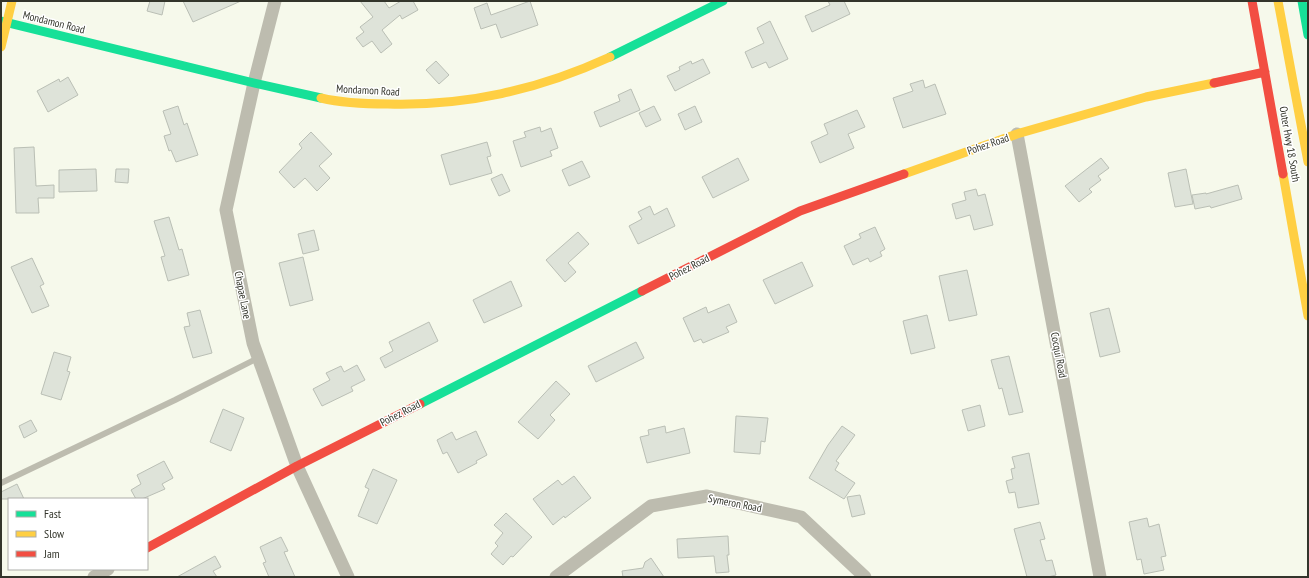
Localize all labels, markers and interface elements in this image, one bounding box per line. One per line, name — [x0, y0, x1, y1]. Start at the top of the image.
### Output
street label: Mondamon Road — [21, 8, 87, 37]
street label: Mondamon Road — [336, 81, 400, 99]
street label: Outer Hwy 18 South — [1276, 105, 1304, 183]
street label: Pohez Road — [965, 130, 1011, 158]
street label: Pohez Road — [666, 251, 712, 283]
street label: Chapae Lane — [231, 270, 255, 321]
street label: Cocqui Road — [1048, 331, 1070, 379]
street label: Pohez Road — [377, 397, 423, 429]
street label: Symeron Road — [707, 491, 763, 515]
legend — [8, 498, 148, 570]
text: Fast — [44, 506, 62, 521]
text: Slow — [44, 526, 65, 541]
text: Jam — [43, 546, 60, 561]

